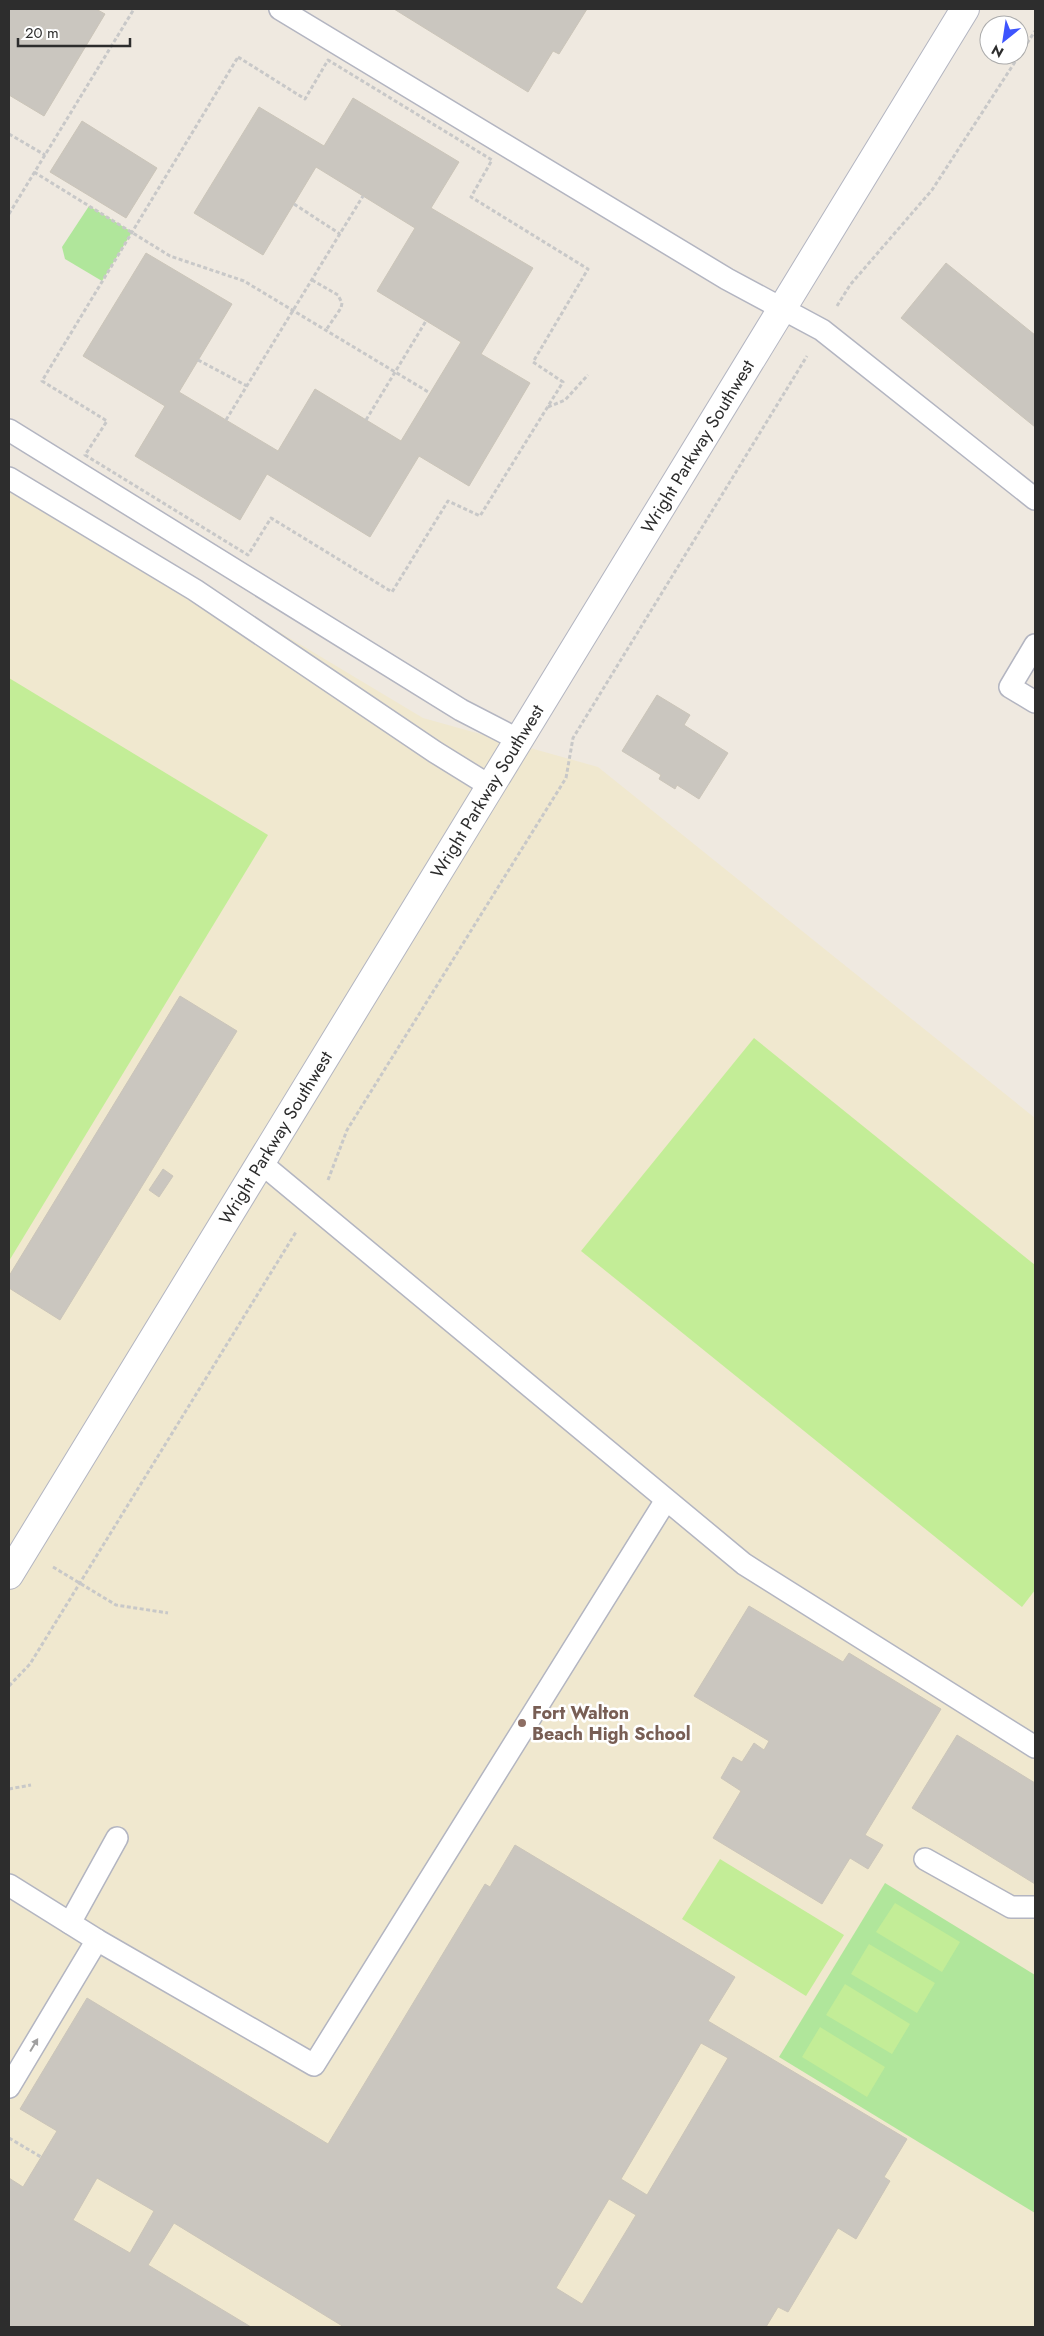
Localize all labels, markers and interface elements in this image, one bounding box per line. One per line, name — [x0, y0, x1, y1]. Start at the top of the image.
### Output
scale bar — [18, 15, 130, 47]
north arrow — [979, 15, 1029, 65]
text: 20 m — [25, 22, 59, 44]
text: N — [988, 40, 1007, 63]
street label: Wright Parkway Southwest — [635, 354, 761, 538]
street label: Wright Parkway Southwest — [424, 699, 551, 883]
street label: Wright Parkway Southwest — [213, 1046, 339, 1230]
place label: Fort Walton Beach High School — [532, 1700, 691, 1747]
marker: Fort Walton Beach High School — [516, 1717, 528, 1729]
one-way arrow — [29, 2039, 38, 2052]

